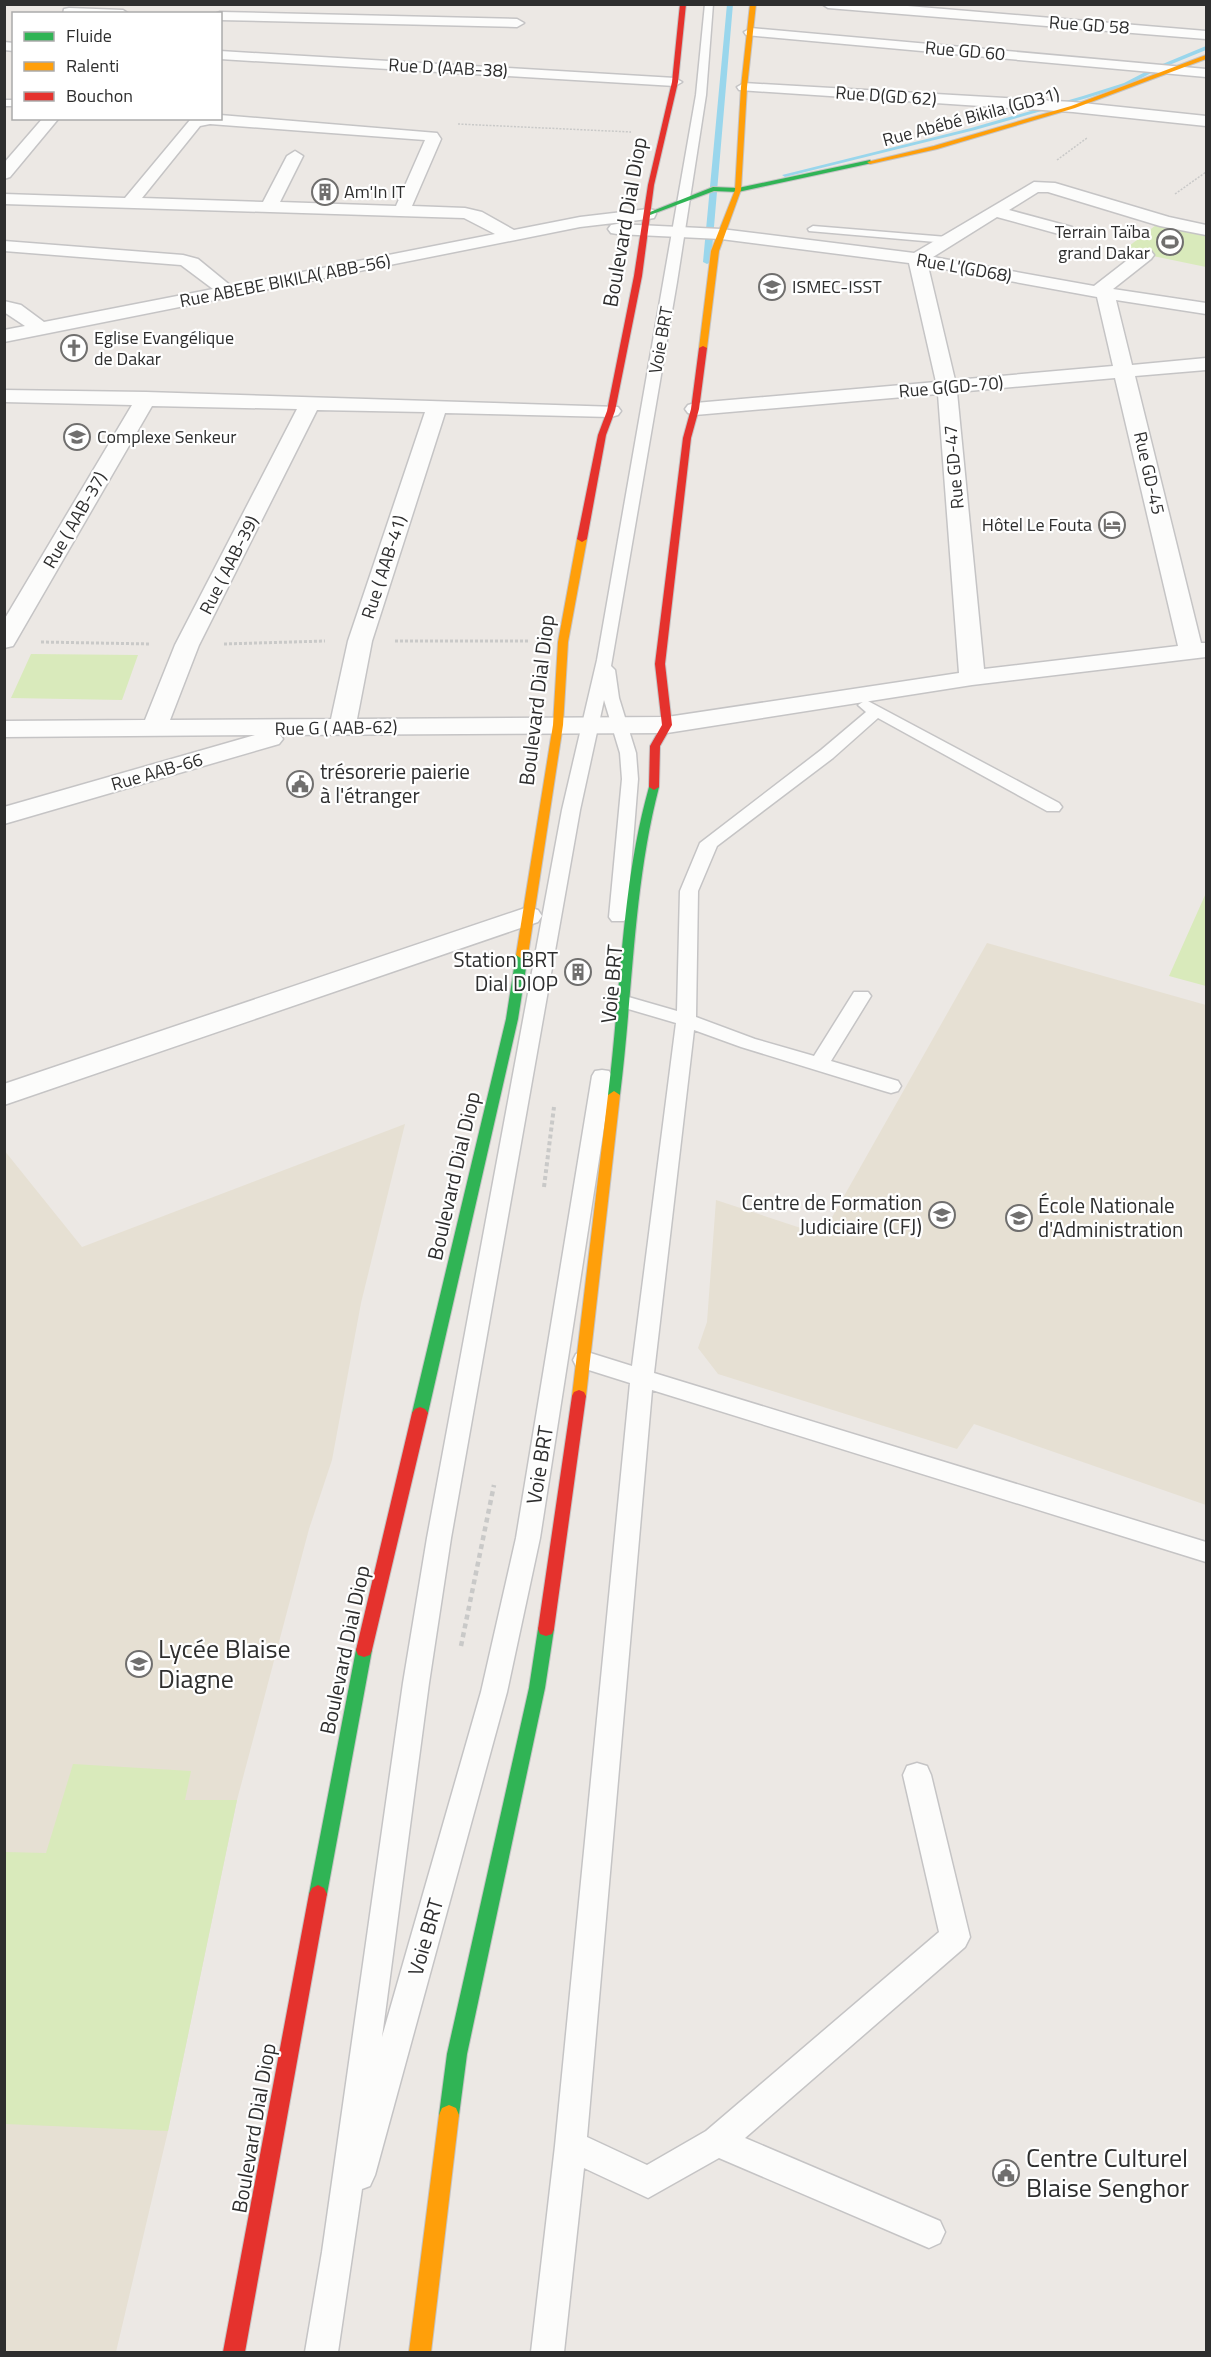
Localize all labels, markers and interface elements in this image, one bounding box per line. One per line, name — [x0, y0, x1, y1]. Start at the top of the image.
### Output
street label: Rue GD 58 — [1048, 8, 1130, 41]
legend — [12, 12, 222, 120]
text: Fluide — [66, 22, 112, 49]
street label: Rue GD 60 — [924, 34, 1006, 67]
street label: Rue D (AAB-38) — [388, 51, 508, 84]
text: Ralenti — [66, 52, 119, 79]
street label: Rue D(GD 62) — [835, 78, 938, 113]
street label: Rue Abébé Bikila (GD31) — [879, 80, 1062, 153]
text: Bouchon — [66, 82, 133, 109]
street label: Boulevard Dial Diop — [593, 134, 655, 309]
building icon: Am'In IT — [310, 177, 340, 207]
place label: Am'In IT — [344, 178, 406, 205]
place label: Terrain Taïba grand Dakar — [1055, 218, 1150, 266]
sports icon: Terrain Taïba grand Dakar — [1155, 227, 1185, 257]
street label: Rue L'(GD68) — [914, 246, 1014, 289]
street label: Rue ABEBE BIKILA( ABB-56) — [177, 247, 393, 314]
school or university icon: ISMEC-ISST — [757, 272, 787, 302]
place label: ISMEC-ISST — [792, 273, 882, 300]
street label: Voie BRT — [641, 304, 680, 376]
place label: Eglise Evangélique de Dakar — [94, 324, 234, 372]
church icon: Eglise Evangélique de Dakar — [59, 333, 89, 363]
street label: Rue G(GD-70) — [898, 368, 1004, 405]
school or university icon: Complexe Senkeur — [62, 422, 92, 452]
place label: Complexe Senkeur — [97, 423, 237, 450]
street label: Rue GD-47 — [936, 424, 971, 510]
street label: Rue GD-45 — [1127, 429, 1172, 517]
street label: Rue ( AAB-37) — [36, 466, 113, 573]
hotel icon: Hôtel Le Fouta — [1097, 510, 1127, 540]
street label: Rue ( AAB-39) — [192, 511, 265, 619]
street label: Rue ( AAB-41) — [354, 511, 413, 622]
place label: Hôtel Le Fouta — [982, 511, 1092, 538]
street label: Boulevard Dial Diop — [510, 613, 562, 787]
street label: Rue G ( AAB-62) — [274, 713, 398, 742]
street label: Rue AAB-66 — [108, 746, 206, 797]
place label: trésorerie paierie à l'étranger — [320, 755, 470, 811]
public building icon: trésorerie paierie à l'étranger — [285, 769, 315, 799]
place label: Station BRT Dial DIOP — [453, 943, 558, 999]
street label: Voie BRT — [592, 943, 630, 1025]
building icon: Station BRT Dial DIOP — [563, 957, 593, 987]
street label: Boulevard Dial Diop — [418, 1088, 488, 1263]
place label: Centre de Formation Judiciaire (CFJ) — [742, 1186, 922, 1242]
place label: École Nationale d'Administration — [1038, 1189, 1183, 1245]
school or university icon: Centre de Formation Judiciaire (CFJ) — [927, 1200, 957, 1230]
school or university icon: École Nationale d'Administration — [1004, 1203, 1034, 1233]
street label: Voie BRT — [517, 1423, 561, 1506]
street label: Boulevard Dial Diop — [310, 1562, 378, 1737]
place label: Lycée Blaise Diagne — [158, 1629, 291, 1698]
school or university icon: Lycée Blaise Diagne — [124, 1649, 154, 1679]
street label: Voie BRT — [399, 1894, 451, 1979]
street label: Boulevard Dial Diop — [222, 2040, 284, 2215]
place label: Centre Culturel Blaise Senghor — [1026, 2138, 1189, 2207]
public building icon: Centre Culturel Blaise Senghor — [991, 2158, 1021, 2188]

